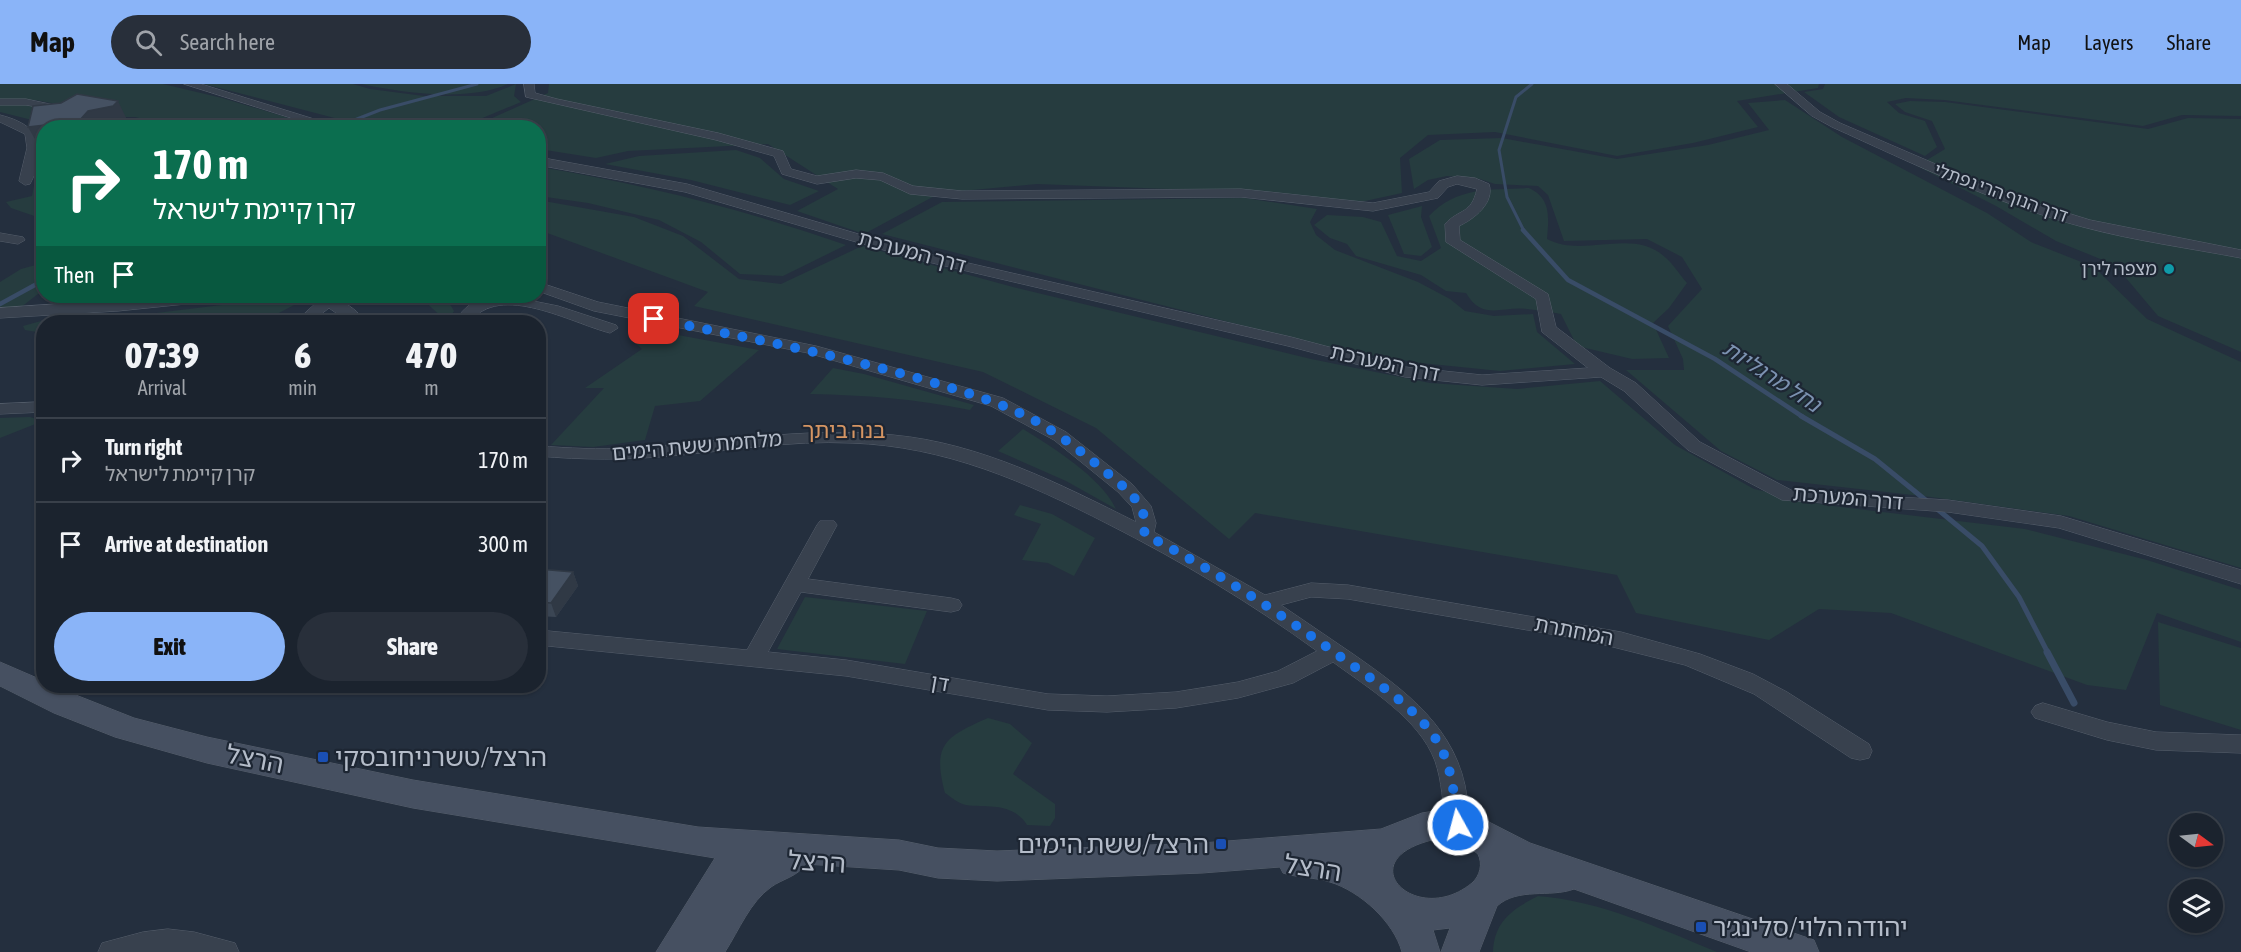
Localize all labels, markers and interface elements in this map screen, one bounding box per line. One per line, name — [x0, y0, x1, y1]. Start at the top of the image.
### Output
search box — [111, 15, 531, 69]
text: Map — [30, 26, 75, 58]
icon: search — [132, 26, 165, 59]
text: Search here — [180, 29, 275, 55]
text: Map — [2017, 30, 2051, 54]
text: Layers — [2084, 30, 2134, 54]
text: Share — [2167, 30, 2211, 54]
text: 170 m — [153, 140, 248, 188]
icon: right — [54, 144, 132, 222]
street label: דרך הנוף הרי נפתלי — [1931, 159, 2071, 227]
text: קרן קיימת לישראל — [153, 194, 356, 225]
street label: דרך המערכת — [856, 225, 969, 277]
icon: arrive — [107, 258, 140, 291]
place label: מצפה לירן — [2081, 258, 2157, 279]
text: Then — [54, 262, 95, 288]
marker: מצפה לירן — [2162, 262, 2176, 276]
pin — [628, 293, 679, 344]
icon: arrive — [637, 302, 670, 335]
text: 07:39 — [125, 334, 199, 376]
text: 6 — [294, 334, 311, 376]
text: 470 — [406, 334, 457, 376]
water label: נחל מרגליות — [1718, 335, 1827, 418]
street label: דרך המערכת — [1328, 339, 1442, 385]
text: Arrival — [138, 376, 187, 399]
text: min — [288, 376, 317, 399]
text: m — [424, 376, 439, 399]
district label: בנה ביתך — [802, 417, 886, 443]
street label: מלחמת ששת הימים — [611, 426, 783, 464]
text: Turn right — [105, 434, 182, 460]
icon: right — [54, 444, 87, 477]
text: 170 m — [478, 447, 528, 473]
text: קרן קיימת לישראל — [105, 462, 255, 485]
street label: דרך המערכת — [1792, 480, 1904, 514]
icon: arrive — [54, 528, 87, 561]
text: Arrive at destination — [105, 531, 268, 557]
text: 300 m — [478, 531, 528, 557]
street label: המחתרת — [1533, 611, 1616, 649]
button: Exit — [54, 612, 285, 681]
button: Share — [297, 612, 528, 681]
street label: דן — [929, 669, 951, 695]
street label: הרצל — [224, 739, 286, 779]
place label: הרצל/טשרניחובסקי — [335, 742, 547, 772]
marker: הרצל/טשרניחובסקי — [316, 750, 330, 764]
position arrow — [1426, 793, 1490, 857]
north arrow — [2169, 813, 2223, 867]
map controls — [2169, 813, 2223, 933]
place label: הרצל/ששת הימים — [1017, 829, 1209, 859]
marker: הרצל/ששת הימים — [1214, 837, 1228, 851]
street label: הרצל — [787, 845, 847, 879]
street label: הרצל — [1282, 849, 1344, 887]
button: layers — [2169, 879, 2223, 933]
place label: יהודה הלוי/סלינג׳ר — [1713, 912, 1908, 942]
marker: יהודה הלוי/סלינג׳ר — [1694, 920, 1708, 934]

